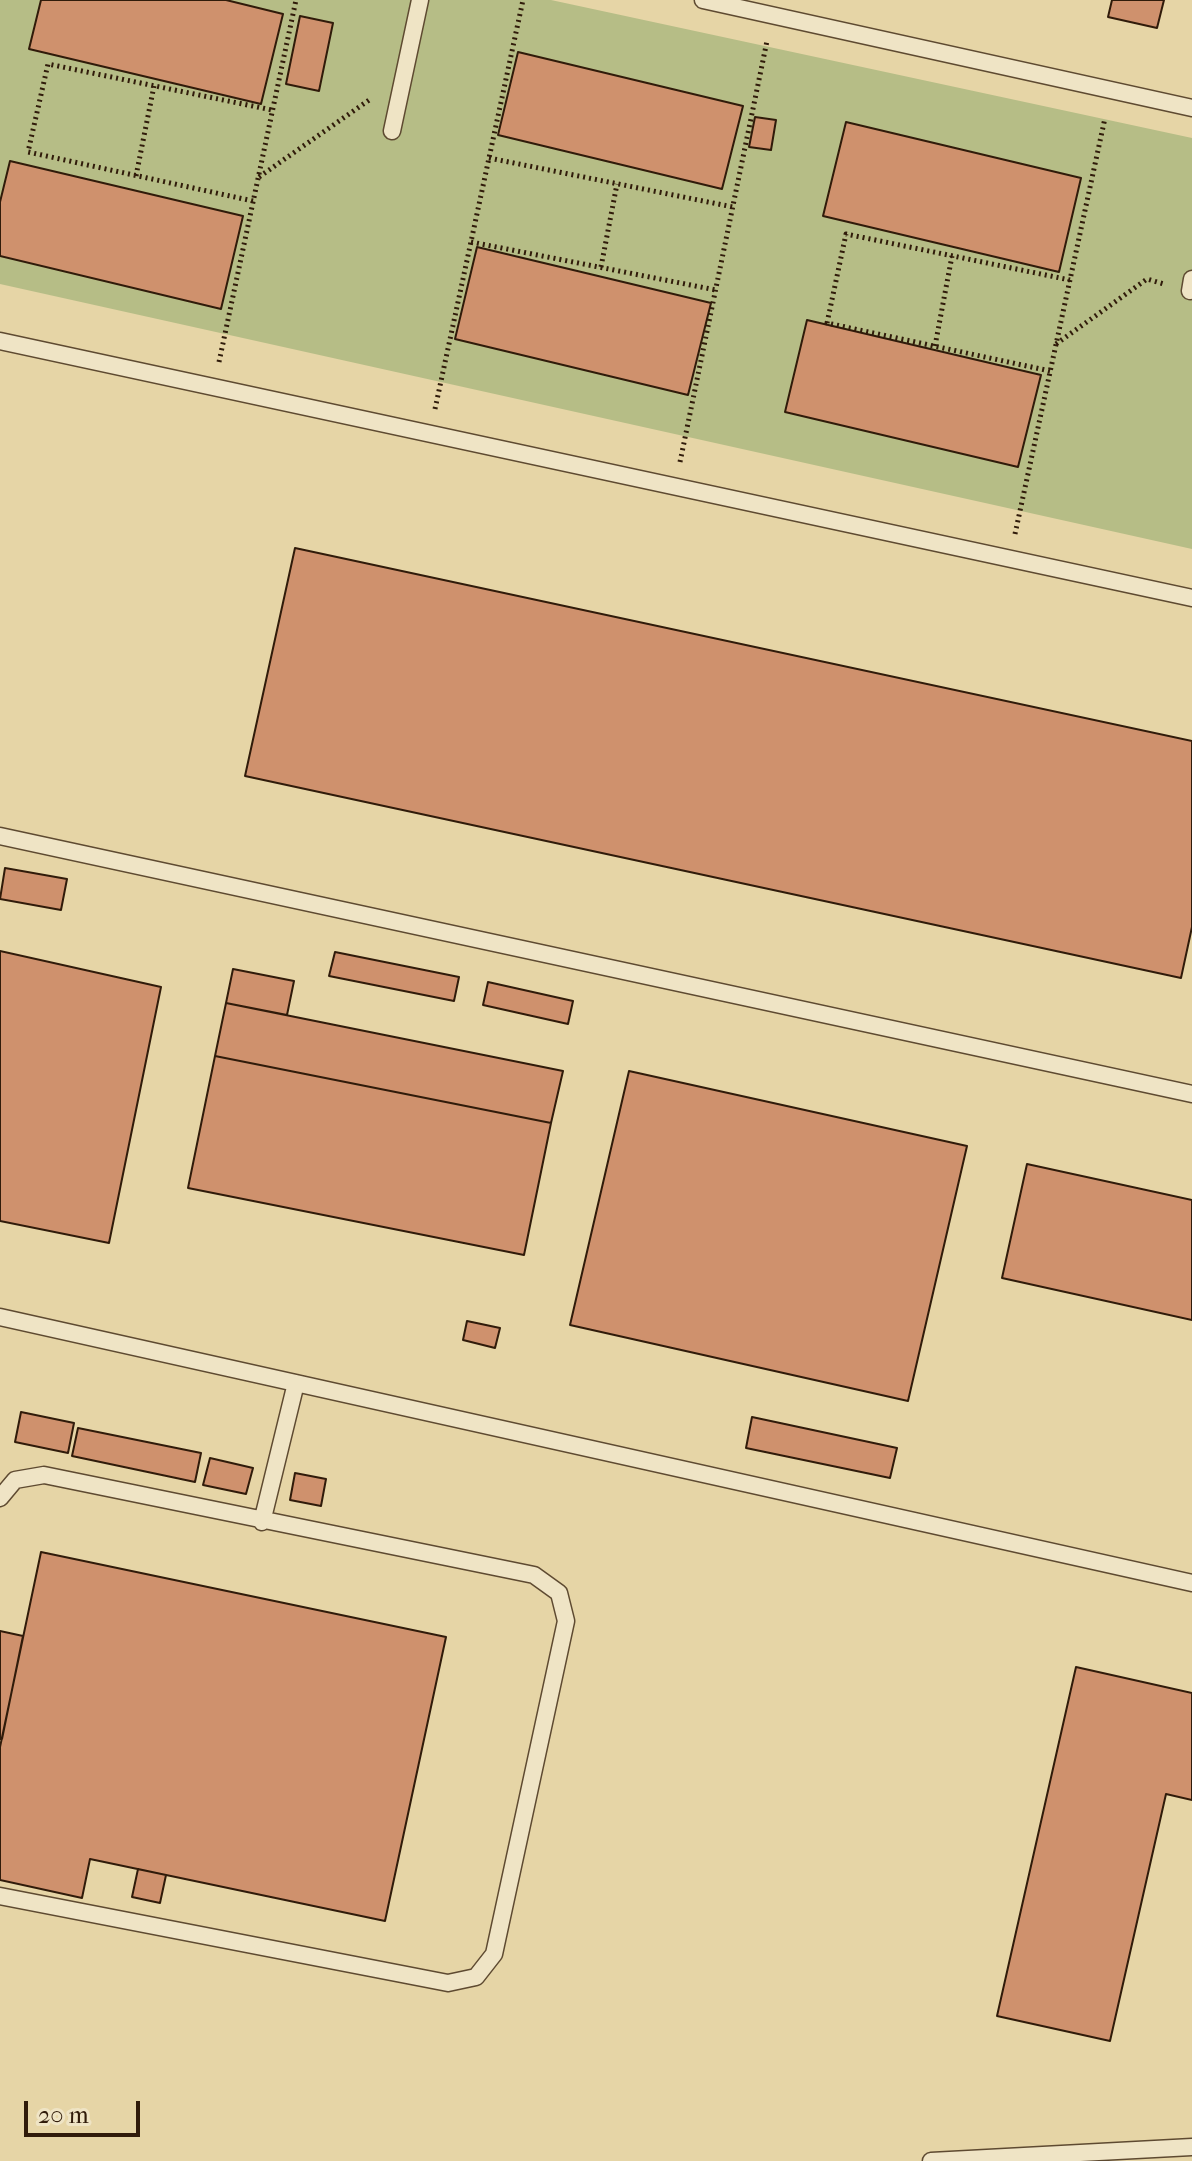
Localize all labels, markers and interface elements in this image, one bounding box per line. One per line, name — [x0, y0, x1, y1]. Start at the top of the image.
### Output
scale bar — [28, 2085, 144, 2135]
text: 20 m — [38, 2101, 89, 2129]

